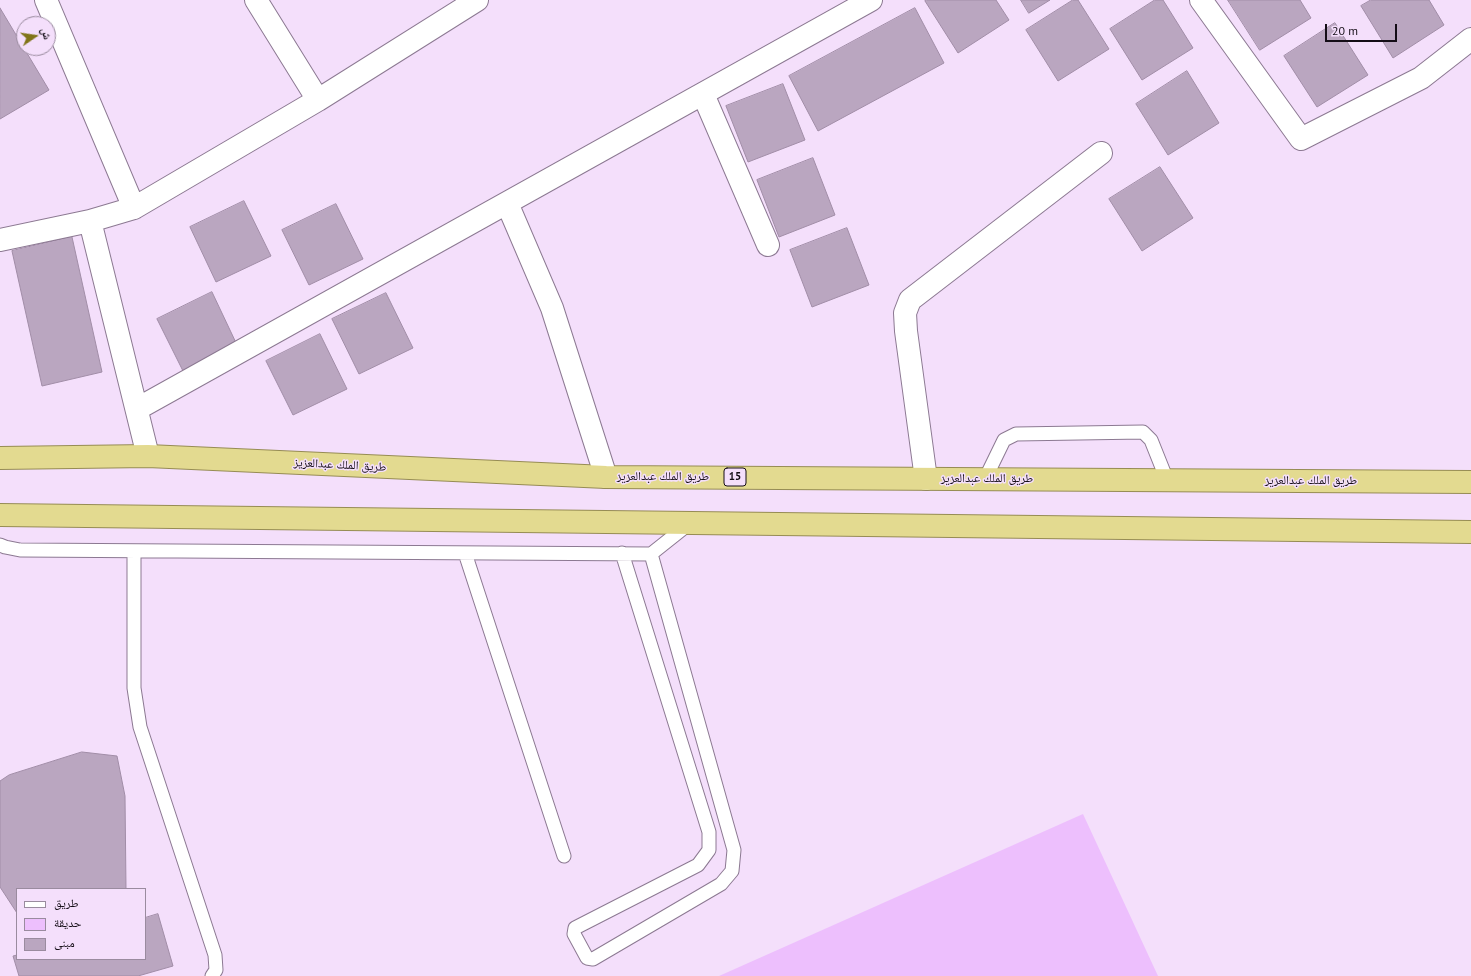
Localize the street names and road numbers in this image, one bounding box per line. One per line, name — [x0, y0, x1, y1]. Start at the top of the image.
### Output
street label: طريق الملك عبدالعزيز — [293, 455, 387, 475]
road number: 15 — [724, 468, 746, 486]
street label: طريق الملك عبدالعزيز — [617, 470, 709, 484]
street label: طريق الملك عبدالعزيز — [941, 472, 1033, 486]
street label: طريق الملك عبدالعزيز — [1265, 474, 1357, 488]

